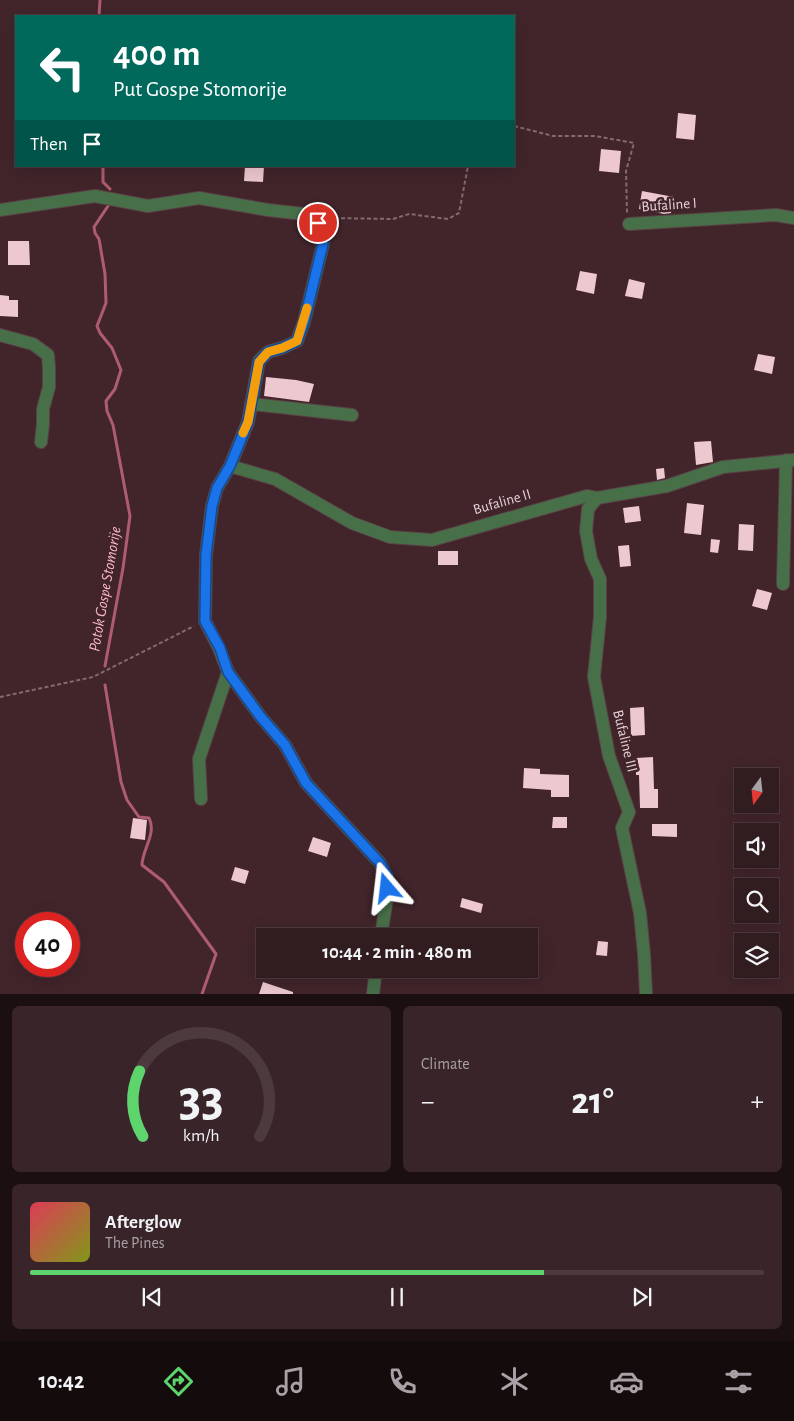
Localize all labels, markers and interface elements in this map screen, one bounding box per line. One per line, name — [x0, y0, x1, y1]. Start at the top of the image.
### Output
icon: left — [30, 35, 95, 100]
text: 400 m — [113, 37, 201, 72]
text: Put Gospe Stomorije — [113, 78, 287, 100]
icon: arrive — [78, 130, 106, 158]
text: Then — [30, 135, 68, 154]
street label: Bufaline I — [641, 196, 697, 214]
pin — [297, 202, 339, 244]
icon: arrive — [304, 209, 332, 237]
street label: Bufaline II — [471, 487, 533, 517]
water label: Potok Gospe Stomorije — [86, 525, 125, 653]
street label: Bufaline III — [610, 708, 640, 774]
north arrow — [734, 768, 779, 812]
map controls — [734, 768, 779, 978]
button: sound — [734, 823, 779, 868]
position arrow — [360, 861, 412, 913]
button: search — [734, 878, 779, 923]
speed limit sign: 40 — [15, 912, 80, 977]
button: layers — [734, 933, 779, 978]
text: 10:44 · 2 min · 480 m — [322, 943, 472, 962]
text: Climate — [421, 1056, 470, 1072]
text: 33 — [179, 1073, 224, 1125]
text: 21° — [571, 1083, 614, 1121]
text: − — [421, 1088, 434, 1116]
text: + — [751, 1088, 764, 1116]
text: km/h — [183, 1127, 220, 1145]
text: Afterglow — [105, 1213, 181, 1232]
text: The Pines — [105, 1235, 165, 1251]
icon: previous — [138, 1283, 166, 1311]
icon: pause — [383, 1283, 411, 1311]
icon: next — [628, 1283, 656, 1311]
icon: directions — [161, 1364, 196, 1399]
icon: music — [273, 1364, 308, 1399]
icon: phone — [385, 1364, 420, 1399]
icon: climate — [497, 1364, 532, 1399]
icon: car — [609, 1364, 644, 1399]
icon: filters — [721, 1364, 756, 1399]
text: 10:42 — [38, 1370, 84, 1392]

